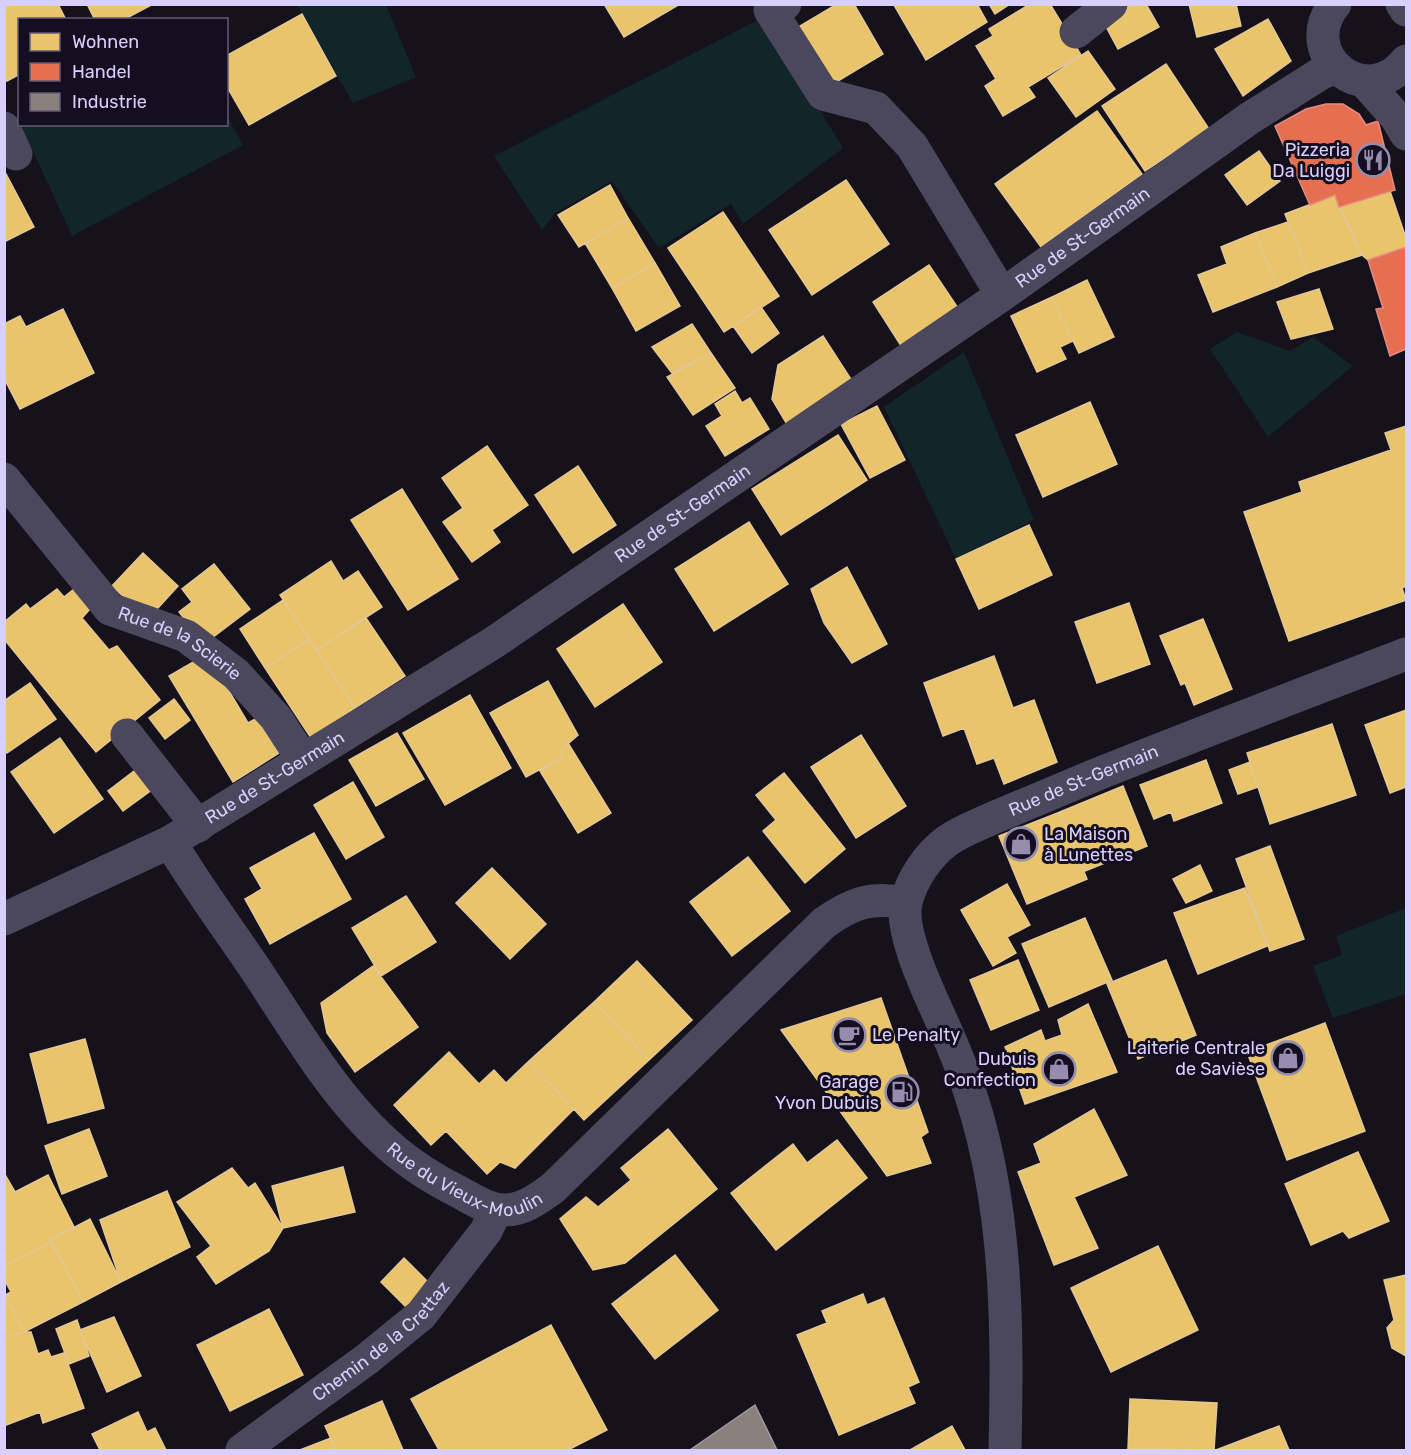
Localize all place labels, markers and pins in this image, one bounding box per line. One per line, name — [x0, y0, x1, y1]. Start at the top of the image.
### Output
place label: Pizzeria Da Luiggi — [1272, 139, 1350, 182]
restaurant icon: Pizzeria Da Luiggi — [1355, 142, 1391, 178]
place label: La Maison à Lunettes — [1044, 823, 1133, 866]
shop icon: La Maison à Lunettes — [1003, 826, 1039, 862]
cafe icon: Le Penalty — [831, 1017, 867, 1053]
place label: Le Penalty — [872, 1024, 960, 1046]
place label: Laiterie Centrale de Savièse — [1127, 1037, 1265, 1080]
shop icon: Laiterie Centrale de Savièse — [1270, 1040, 1306, 1076]
place label: Dubuis Confection — [944, 1048, 1036, 1091]
shop icon: Dubuis Confection — [1041, 1051, 1077, 1087]
place label: Garage Yvon Dubuis — [775, 1071, 879, 1114]
fuel station icon: Garage Yvon Dubuis — [884, 1074, 920, 1110]

